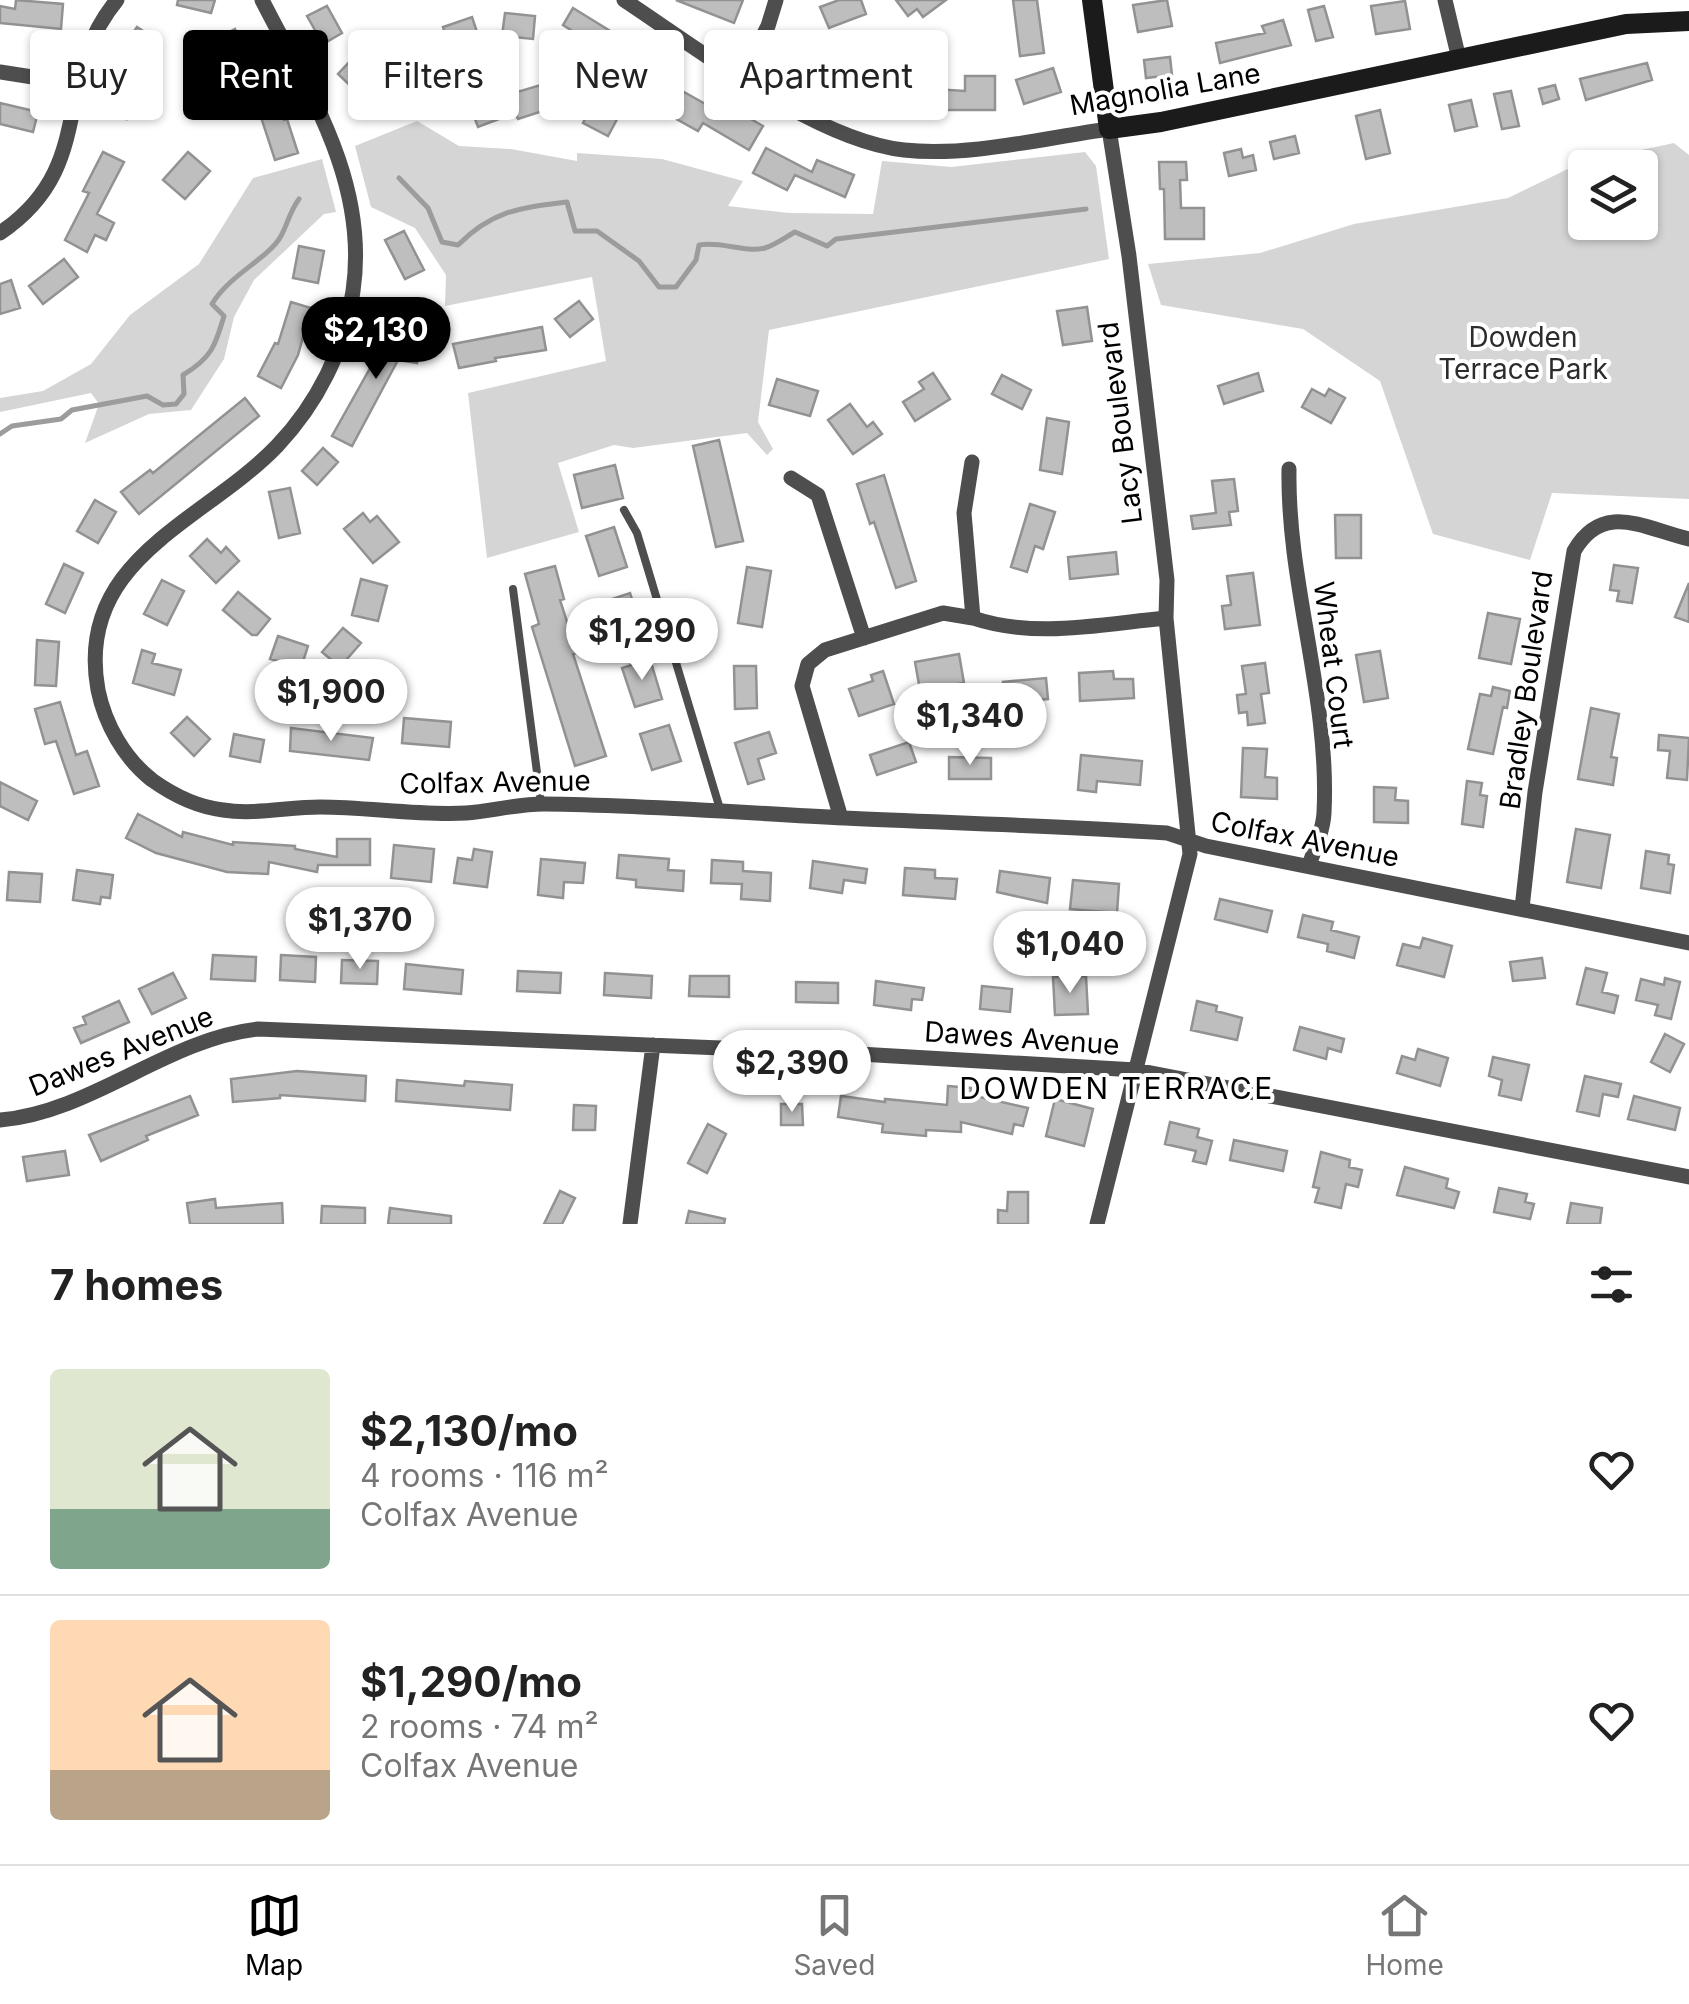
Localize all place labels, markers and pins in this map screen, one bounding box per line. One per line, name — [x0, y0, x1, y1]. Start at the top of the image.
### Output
pin: $2,130 — [295, 297, 457, 382]
pin: $1,290 — [561, 598, 723, 683]
pin: $1,900 — [250, 659, 412, 744]
pin: $1,340 — [889, 683, 1051, 768]
pin: $1,370 — [279, 887, 441, 972]
pin: $1,040 — [989, 911, 1151, 996]
pin: $2,390 — [711, 1030, 873, 1115]

